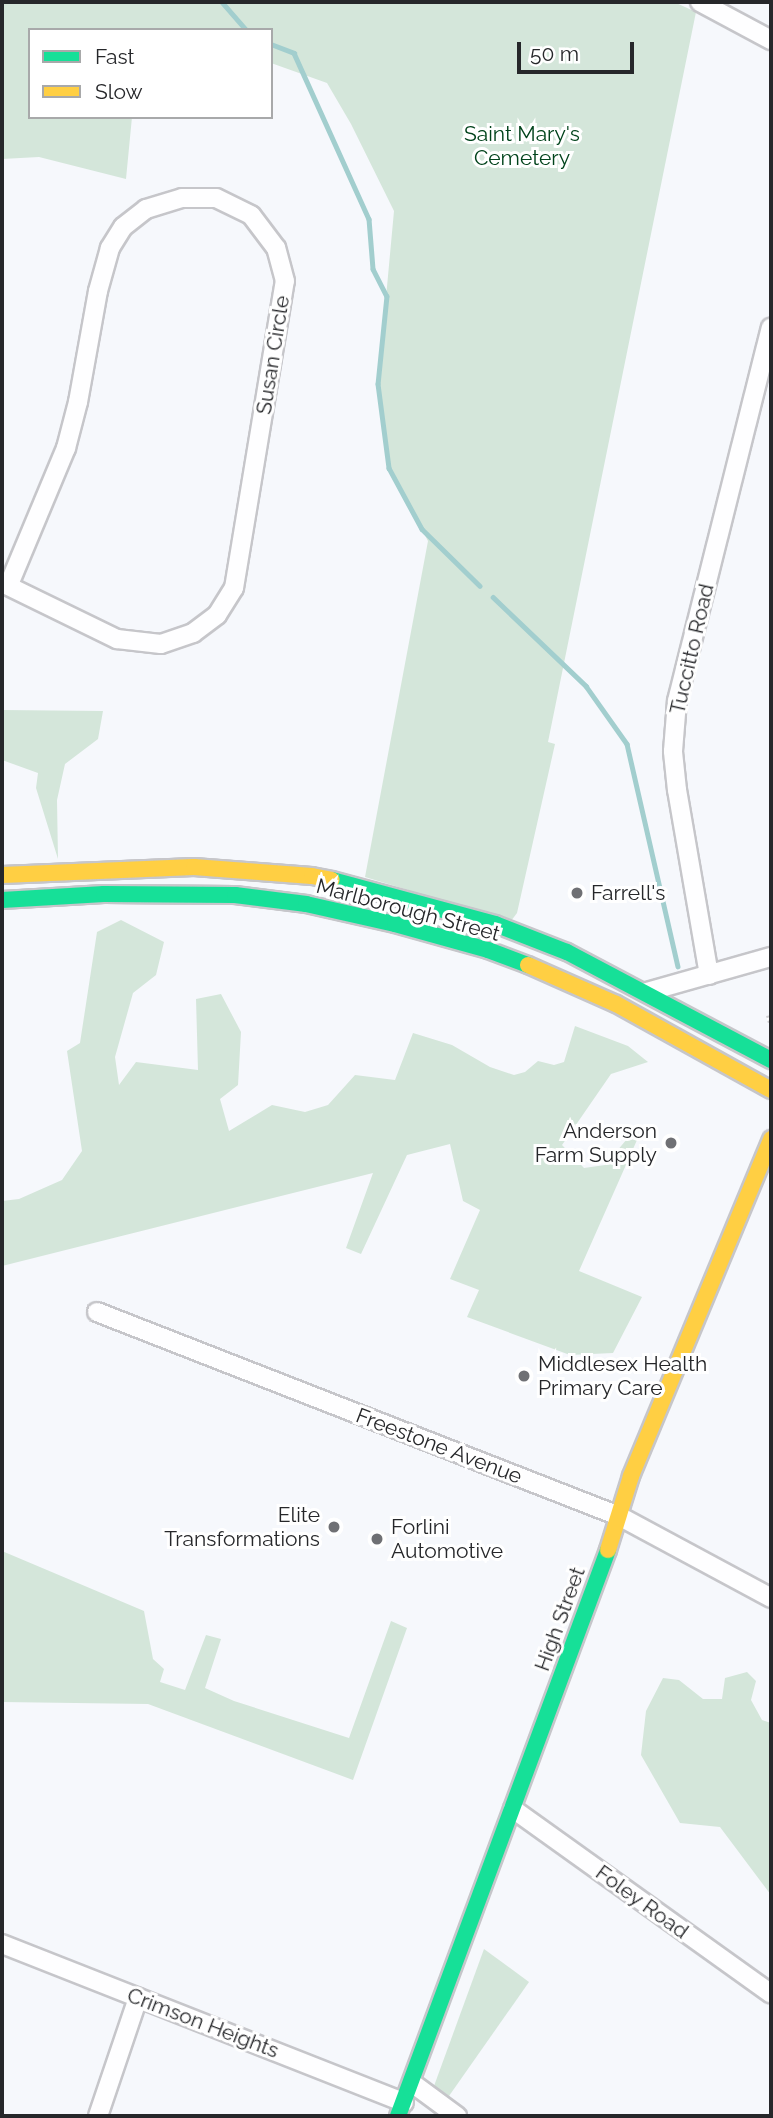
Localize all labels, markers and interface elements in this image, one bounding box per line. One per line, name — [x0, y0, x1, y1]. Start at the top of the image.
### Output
legend — [28, 28, 273, 119]
scale bar — [521, 28, 638, 72]
text: 50 m — [530, 41, 579, 66]
text: Fast — [95, 44, 135, 69]
text: Slow — [95, 79, 143, 104]
park label: Saint Mary's Cemetery — [464, 121, 580, 171]
street label: Susan Circle — [251, 294, 295, 416]
street label: Tuccitto Road — [665, 581, 719, 717]
street label: Marlborough Street — [313, 873, 503, 947]
place label: Farrell's — [591, 880, 665, 906]
marker: Farrell's — [569, 885, 585, 901]
place label: Anderson Farm Supply — [535, 1118, 657, 1168]
marker: Anderson Farm Supply — [663, 1135, 679, 1151]
place label: Middlesex Health Primary Care — [538, 1351, 707, 1401]
marker: Middlesex Health Primary Care — [516, 1368, 532, 1384]
street label: Freestone Avenue — [352, 1403, 526, 1489]
place label: Elite Transformations — [164, 1502, 320, 1552]
place label: Forlini Automotive — [391, 1514, 503, 1564]
marker: Elite Transformations — [326, 1519, 342, 1535]
marker: Forlini Automotive — [369, 1531, 385, 1547]
street label: High Street — [530, 1564, 590, 1674]
street label: Foley Road — [590, 1860, 694, 1944]
street label: Crimson Heights — [124, 1982, 282, 2064]

